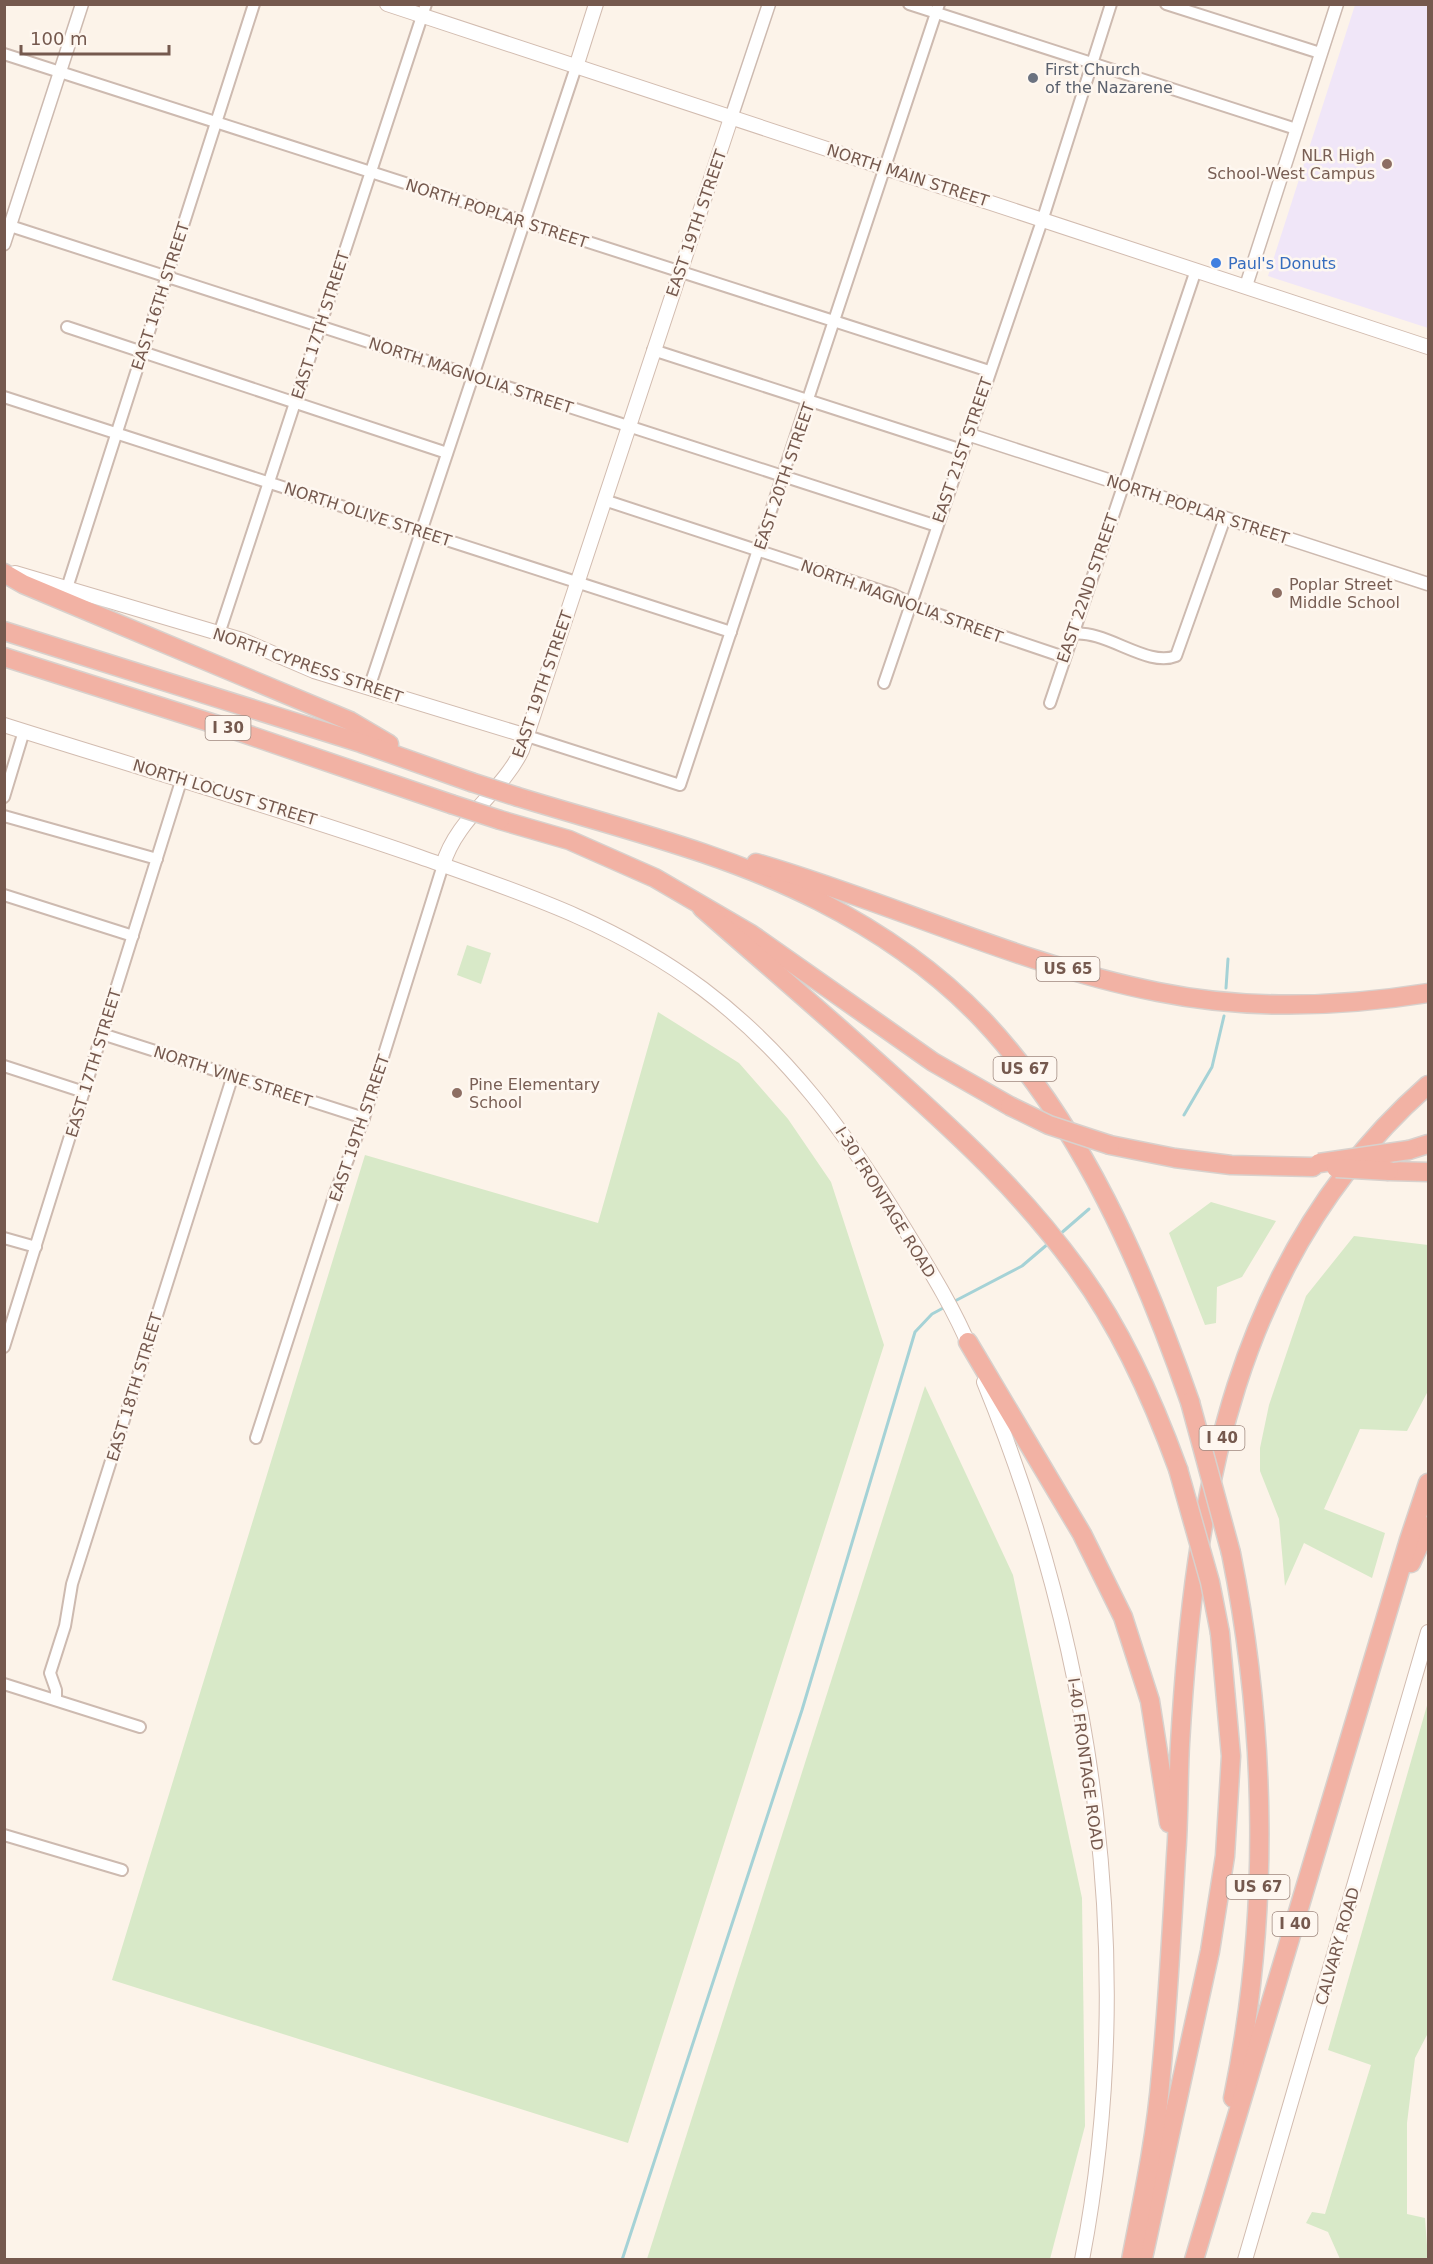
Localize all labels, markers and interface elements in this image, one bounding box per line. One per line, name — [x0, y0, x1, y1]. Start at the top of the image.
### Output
scale bar — [21, 18, 170, 56]
text: 100 m — [30, 28, 88, 49]
place label: First Church of the Nazarene — [1045, 60, 1173, 97]
marker: First Church of the Nazarene — [1026, 71, 1040, 85]
street label: NORTH MAIN STREET — [825, 140, 991, 211]
place label: NLR High School-West Campus — [1207, 146, 1375, 183]
street label: EAST 19TH STREET — [662, 147, 731, 299]
marker: NLR High School-West Campus — [1380, 157, 1394, 171]
street label: NORTH POPLAR STREET — [403, 175, 591, 252]
street label: EAST 16TH STREET — [128, 220, 193, 372]
street label: EAST 17TH STREET — [288, 249, 353, 401]
place label: Paul's Donuts — [1228, 254, 1336, 273]
marker: Paul's Donuts — [1209, 256, 1223, 270]
street label: NORTH MAGNOLIA STREET — [366, 333, 576, 418]
street label: EAST 21ST STREET — [929, 375, 996, 525]
street label: EAST 20TH STREET — [750, 400, 819, 552]
street label: NORTH POPLAR STREET — [1104, 471, 1292, 548]
street label: NORTH OLIVE STREET — [282, 478, 454, 551]
street label: EAST 22ND STREET — [1053, 511, 1122, 665]
street label: NORTH MAGNOLIA STREET — [798, 556, 1006, 647]
place label: Poplar Street Middle School — [1289, 575, 1400, 612]
marker: Poplar Street Middle School — [1270, 586, 1284, 600]
street label: EAST 19TH STREET — [508, 608, 577, 760]
street label: NORTH CYPRESS STREET — [210, 624, 405, 707]
road number: I 30 — [206, 716, 250, 740]
street label: NORTH LOCUST STREET — [131, 755, 319, 830]
road number: US 65 — [1036, 957, 1100, 981]
street label: EAST 17TH STREET — [62, 986, 125, 1140]
street label: NORTH VINE STREET — [151, 1042, 315, 1111]
street label: EAST 19TH STREET — [325, 1052, 394, 1204]
road number: US 67 — [994, 1057, 1056, 1081]
place label: Pine Elementary School — [469, 1075, 600, 1112]
marker: Pine Elementary School — [450, 1086, 464, 1100]
street label: I-30 FRONTAGE ROAD — [831, 1123, 940, 1281]
street label: EAST 18TH STREET — [103, 1310, 166, 1464]
road number: I 40 — [1200, 1426, 1244, 1450]
street label: I-40 FRONTAGE ROAD — [1064, 1676, 1107, 1852]
road number: US 67 — [1226, 1875, 1290, 1899]
street label: CALVARY ROAD — [1312, 1885, 1363, 2007]
road number: I 40 — [1272, 1912, 1318, 1936]

